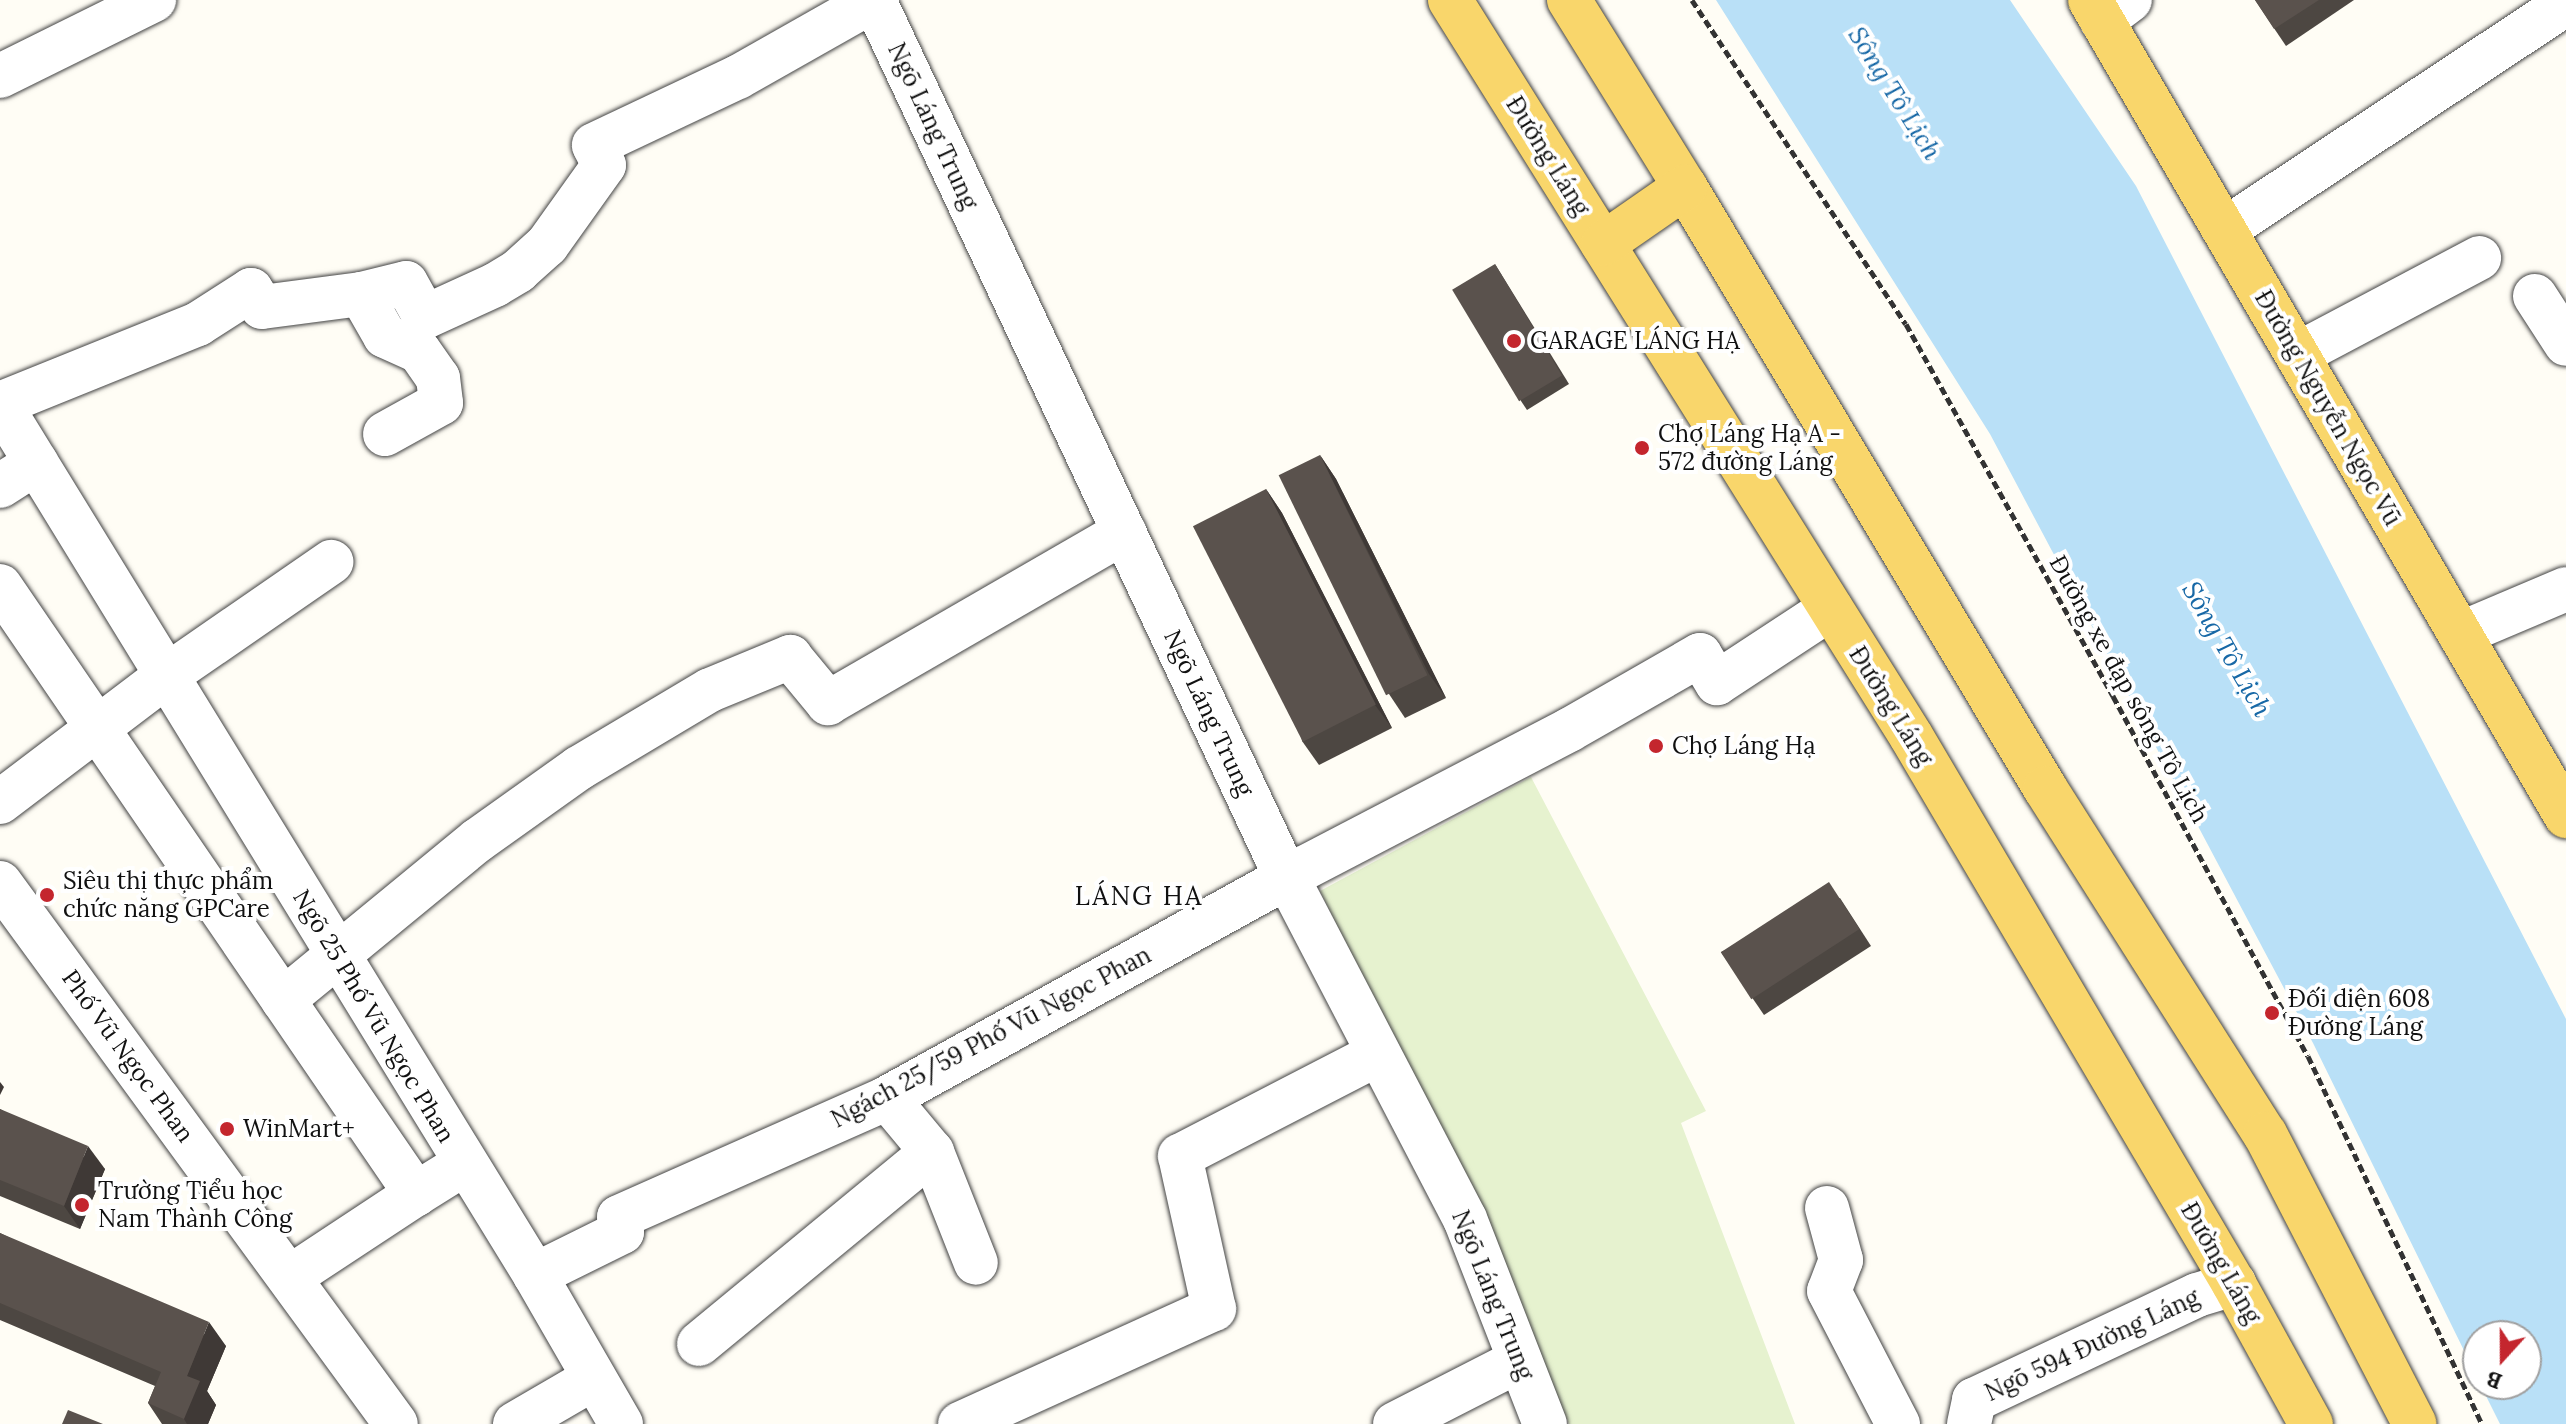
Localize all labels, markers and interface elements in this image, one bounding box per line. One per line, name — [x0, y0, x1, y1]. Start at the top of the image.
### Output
water label: Sông Tô Lịch — [1842, 21, 1948, 165]
street label: Ngõ Láng Trung — [882, 38, 984, 214]
street label: Đường Láng — [1500, 91, 1596, 221]
street label: Đường Nguyễn Ngọc Vũ — [2249, 285, 2407, 531]
place label: GARAGE LÁNG HẠ — [1530, 327, 1740, 355]
marker: GARAGE LÁNG HẠ — [1505, 332, 1523, 350]
place label: Chợ Láng Hạ A - 572 đường Láng — [1658, 420, 1841, 476]
marker: Chợ Láng Hạ A - 572 đường Láng — [1633, 439, 1651, 457]
street label: Đường xe đạp sông Tô Lịch — [2043, 550, 2215, 828]
water label: Sông Tô Lịch — [2176, 576, 2278, 722]
street label: Ngõ Láng Trung — [1158, 625, 1260, 801]
street label: Đường Láng — [1843, 641, 1939, 771]
place label: Chợ Láng Hạ — [1672, 732, 1816, 760]
marker: Chợ Láng Hạ — [1647, 737, 1665, 755]
place label: Siêu thị thực phẩm chức năng GPCare — [63, 867, 273, 923]
district label: LÁNG HẠ — [1075, 880, 1203, 912]
street label: Ngõ 25 Phố Vũ Ngọc Phan — [287, 884, 461, 1148]
marker: Siêu thị thực phẩm chức năng GPCare — [38, 886, 56, 904]
street label: Ngách 25/59 Phố Vũ Ngọc Phan — [826, 940, 1156, 1134]
street label: Phố Vũ Ngọc Phan — [56, 964, 200, 1148]
place label: Đối diện 608 Đường Láng — [2288, 985, 2430, 1041]
marker: Đối diện 608 Đường Láng — [2263, 1004, 2281, 1022]
place label: WinMart+ — [243, 1115, 355, 1143]
marker: WinMart+ — [218, 1120, 236, 1138]
place label: Trường Tiểu học Nam Thành Công — [98, 1177, 292, 1233]
marker: Trường Tiểu học Nam Thành Công — [73, 1196, 91, 1214]
street label: Đường Láng — [2175, 1197, 2267, 1329]
street label: Ngõ Láng Trung — [1446, 1206, 1540, 1384]
street label: Ngõ 594 Đường Láng — [1980, 1283, 2204, 1407]
north arrow — [2462, 1320, 2542, 1400]
text: B — [2482, 1365, 2506, 1396]

